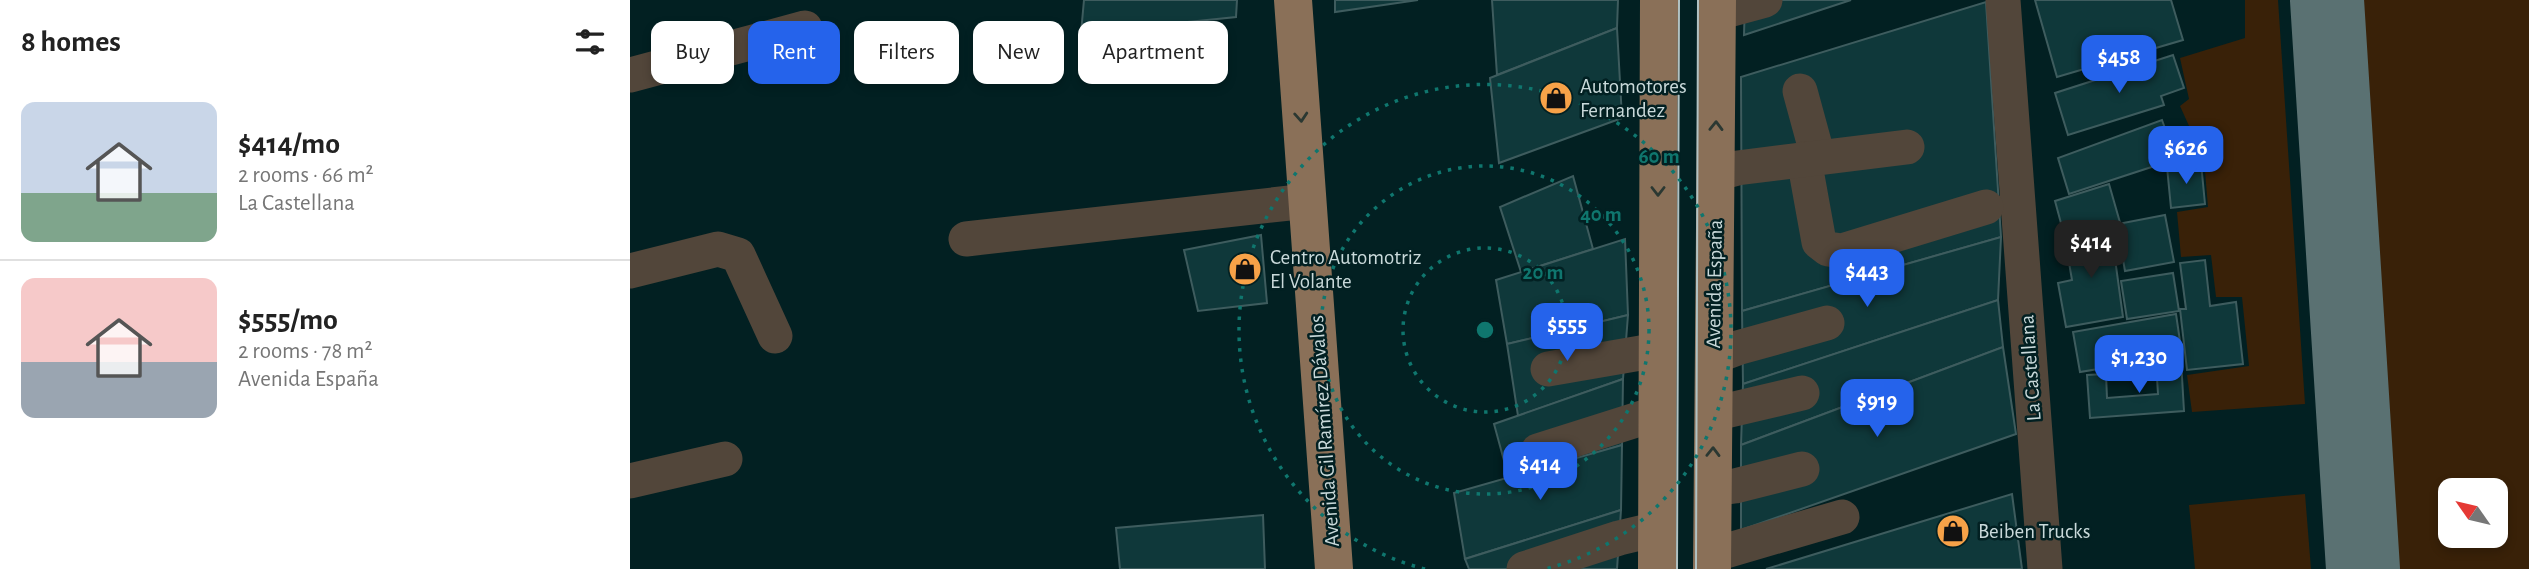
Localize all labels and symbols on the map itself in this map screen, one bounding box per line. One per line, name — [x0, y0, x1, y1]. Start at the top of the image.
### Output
pin: $458 — [2078, 36, 2160, 95]
place label: Automotores Fernandez — [1580, 76, 1687, 121]
shop icon: Automotores Fernandez — [1537, 79, 1575, 117]
one-way arrow — [1293, 112, 1308, 123]
one-way arrow — [1708, 121, 1723, 132]
pin: $626 — [2145, 127, 2227, 186]
text: 60 m — [1638, 146, 1680, 167]
one-way arrow — [1650, 186, 1666, 196]
text: 40 m — [1580, 204, 1622, 225]
street label: Avenida España — [1703, 219, 1726, 348]
pin: $414 — [2050, 220, 2132, 280]
place label: Centro Automotriz El Volante — [1270, 247, 1422, 292]
shop icon: Centro Automotriz El Volante — [1226, 250, 1264, 288]
pin: $443 — [1826, 250, 1908, 309]
text: 20 m — [1523, 262, 1563, 283]
pin: $555 — [1526, 304, 1608, 363]
street label: La Castellana — [2016, 314, 2045, 422]
street label: Avenida Gil Ramírez Dávalos — [1306, 315, 1343, 547]
centre of rings — [1473, 318, 1497, 342]
pin: $1,230 — [2082, 336, 2196, 395]
pin: $919 — [1836, 380, 1918, 439]
pin: $414 — [1499, 442, 1581, 502]
one-way arrow — [1705, 446, 1721, 457]
north arrow — [2438, 478, 2508, 548]
shop icon: Beiben Trucks — [1934, 512, 1972, 550]
place label: Beiben Trucks — [1978, 521, 2090, 542]

